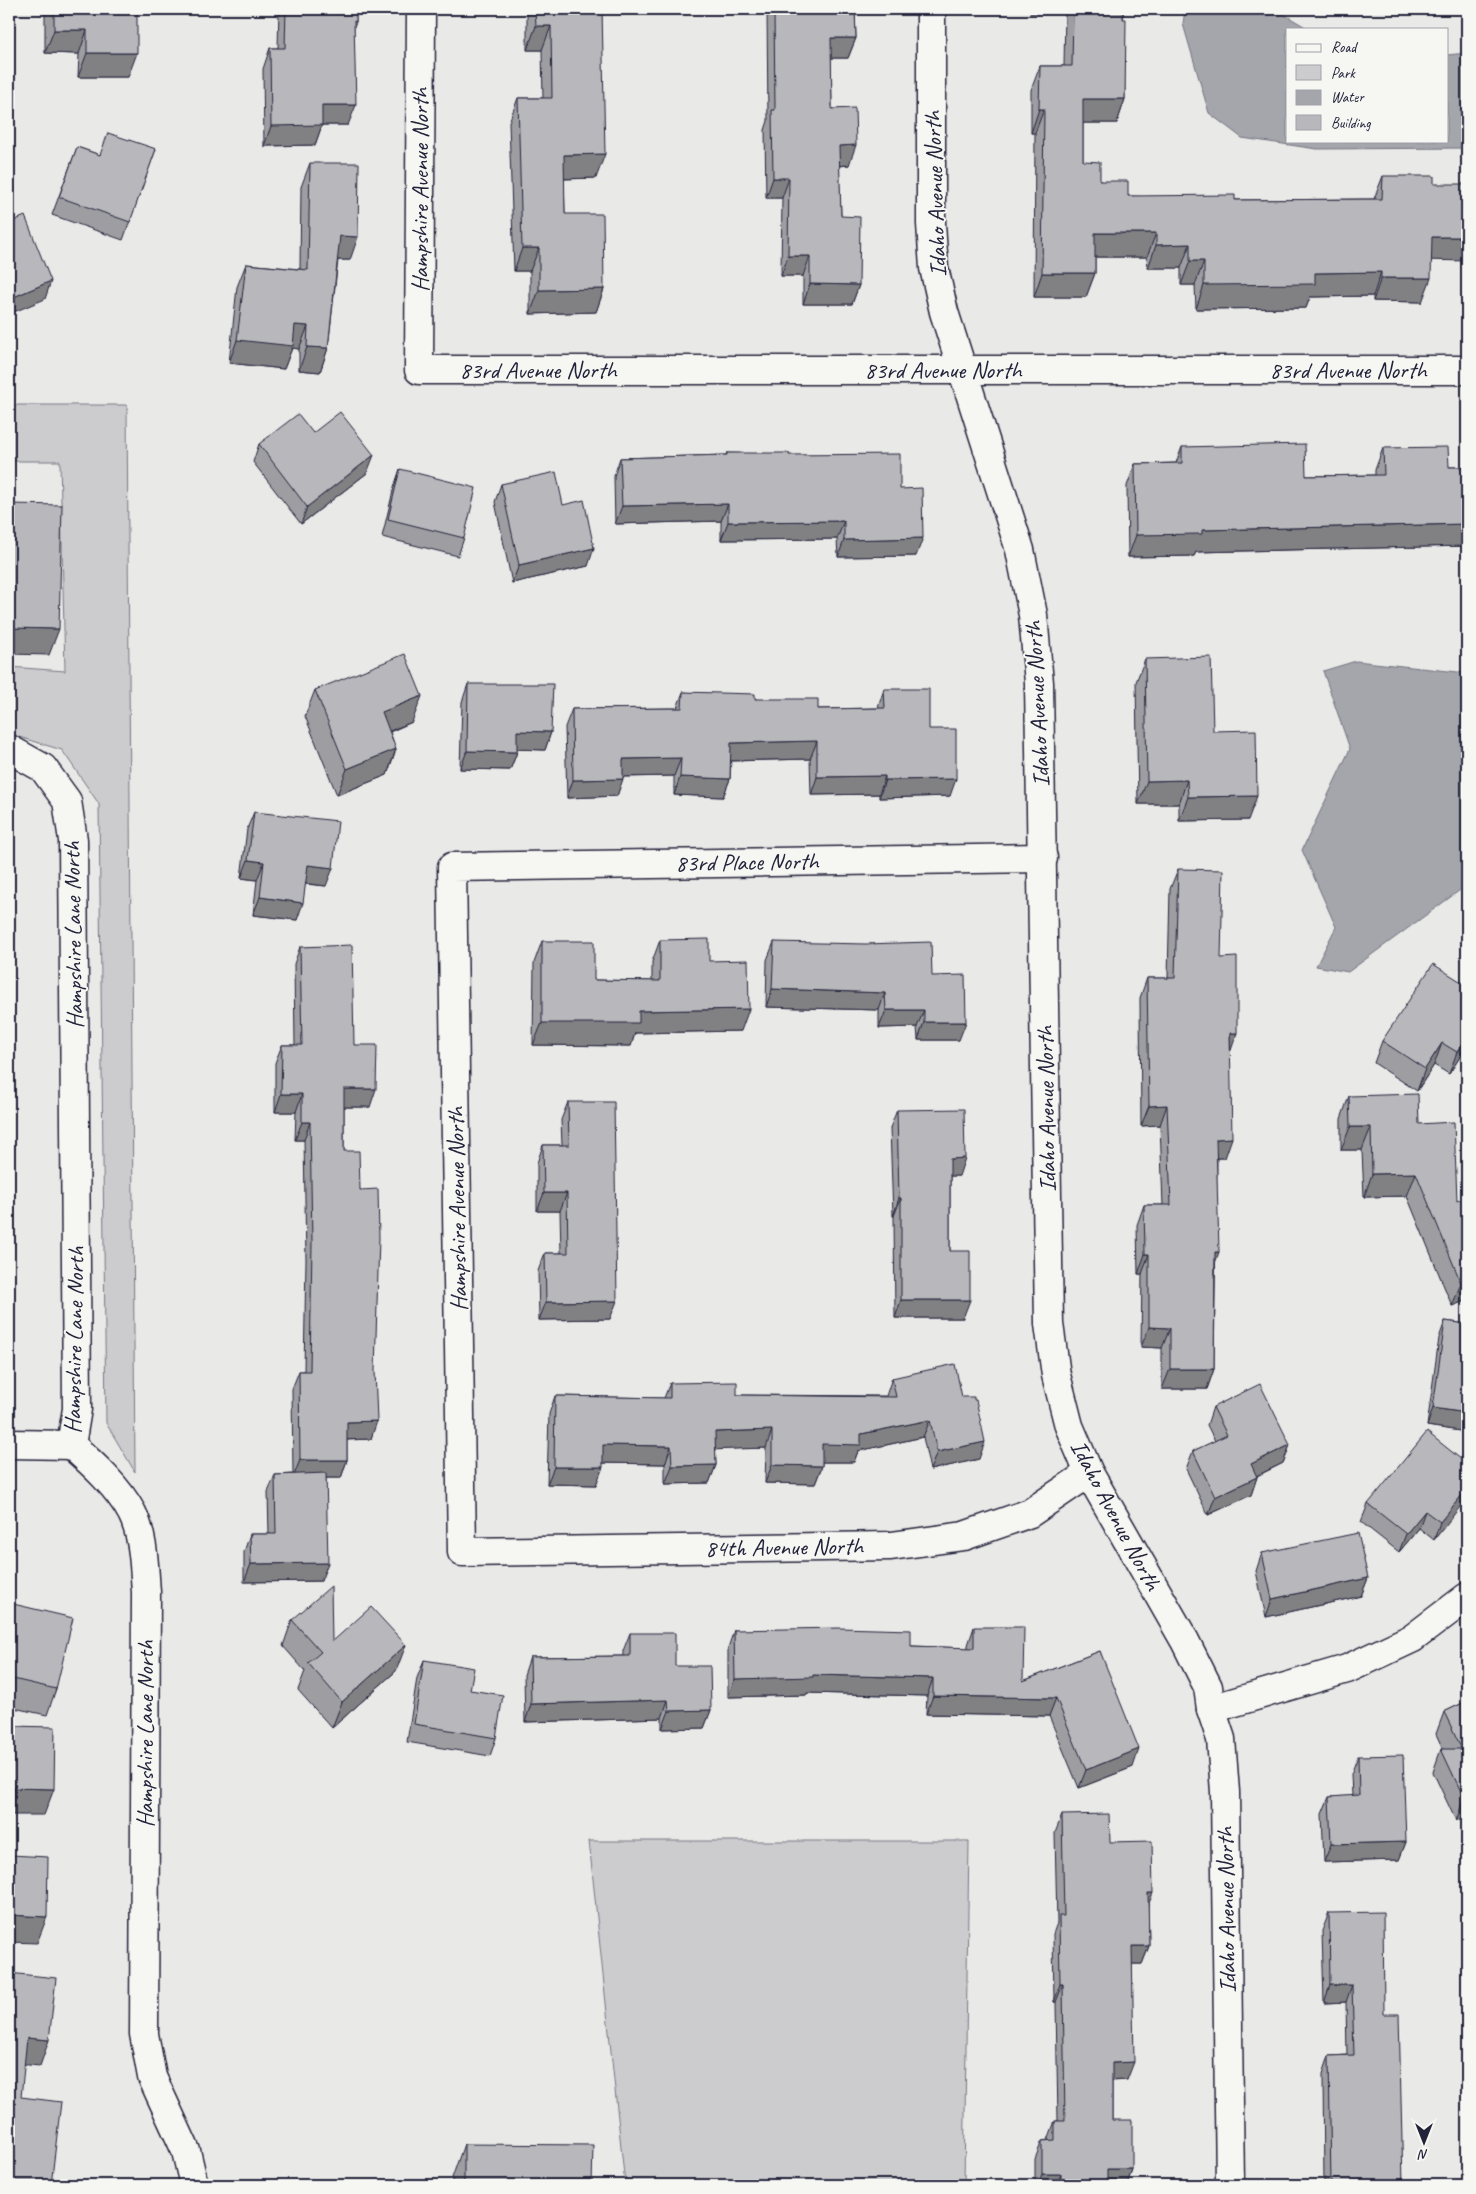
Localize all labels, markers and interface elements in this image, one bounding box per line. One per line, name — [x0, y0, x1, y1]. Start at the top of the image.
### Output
legend — [1286, 28, 1448, 142]
text: Road — [1331, 38, 1358, 57]
text: Park — [1331, 64, 1356, 83]
street label: Hampshire Avenue North — [405, 86, 435, 292]
text: Water — [1331, 88, 1365, 107]
street label: Idaho Avenue North — [917, 109, 953, 277]
text: Building — [1331, 114, 1371, 133]
street label: 83rd Avenue North — [459, 355, 618, 385]
street label: 83rd Avenue North — [864, 355, 1023, 385]
street label: 83rd Avenue North — [1269, 355, 1428, 385]
street label: Idaho Avenue North — [1018, 619, 1056, 788]
street label: Hampshire Lane North — [56, 840, 90, 1029]
street label: 83rd Place North — [675, 846, 821, 878]
street label: Idaho Avenue North — [1030, 1024, 1062, 1192]
street label: Hampshire Avenue North — [440, 1105, 474, 1311]
street label: Hampshire Lane North — [57, 1245, 91, 1434]
street label: Idaho Avenue North — [1064, 1435, 1169, 1597]
street label: 84th Avenue North — [705, 1531, 865, 1563]
street label: Hampshire Lane North — [130, 1639, 160, 1828]
street label: Idaho Avenue North — [1210, 1825, 1242, 1993]
north arrow — [1398, 2116, 1448, 2166]
text: N — [1417, 2146, 1428, 2163]

